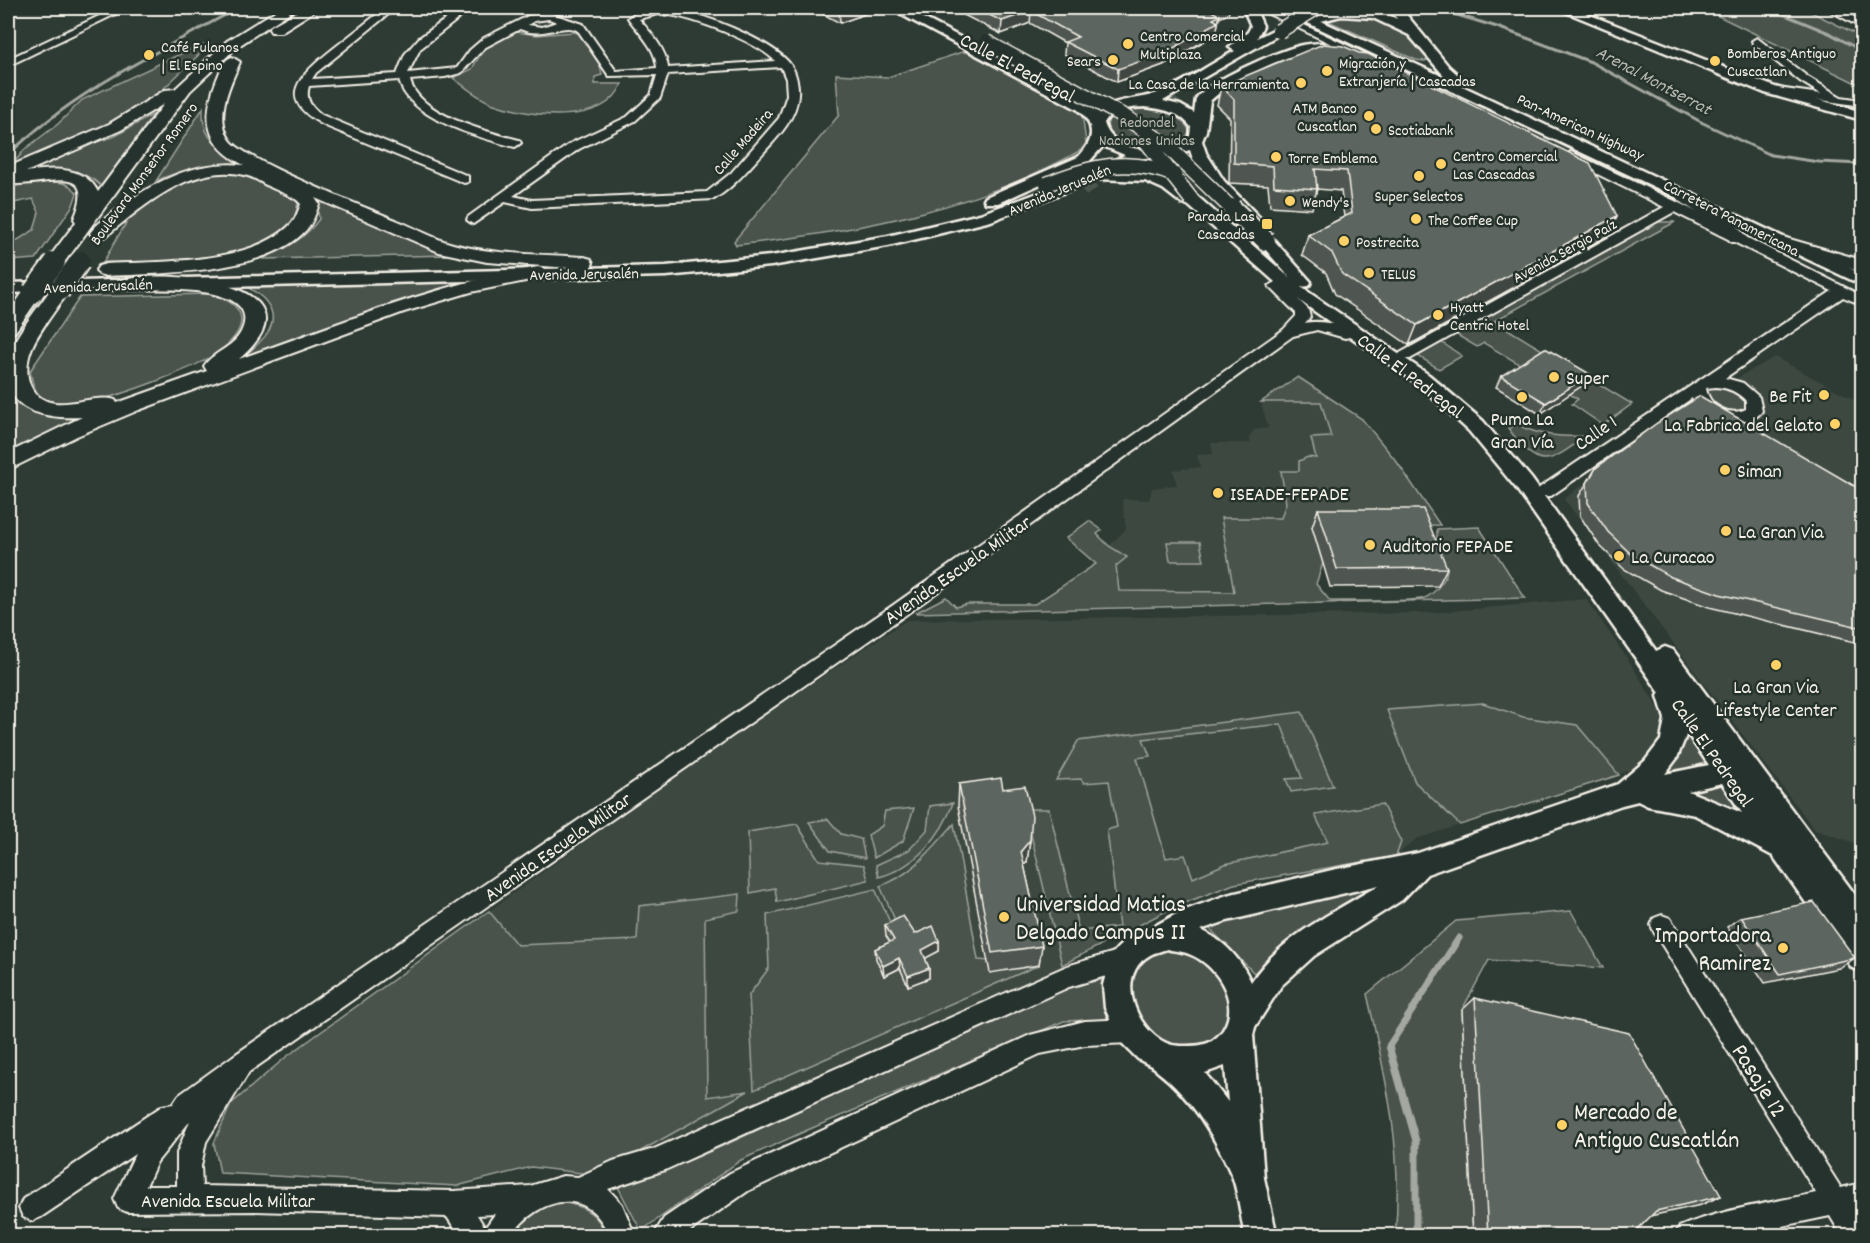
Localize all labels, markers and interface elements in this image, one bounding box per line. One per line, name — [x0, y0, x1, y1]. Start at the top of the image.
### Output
place label: Centro Comercial Multiplaza — [1140, 26, 1245, 67]
street label: Calle El Pedregal — [954, 27, 1079, 112]
place label: Café Fulanos | El Espino — [161, 37, 239, 78]
marker: Centro Comercial Multiplaza — [1121, 37, 1135, 51]
water label: Arenal Montserrat — [1591, 41, 1717, 124]
place label: Bomberos Antiguo Cuscatlan — [1727, 43, 1836, 84]
marker: Café Fulanos | El Espino — [142, 48, 156, 62]
place label: Sears — [1067, 51, 1101, 74]
marker: Sears — [1106, 53, 1120, 67]
place label: Migración y Extranjería | Cascadas — [1339, 53, 1476, 94]
marker: Bomberos Antiguo Cuscatlan — [1708, 54, 1722, 68]
marker: Migración y Extranjería | Cascadas — [1320, 64, 1334, 78]
place label: La Casa de la Herramienta — [1128, 74, 1289, 97]
marker: La Casa de la Herramienta — [1294, 76, 1308, 90]
street label: Pan-American Highway — [1513, 89, 1648, 168]
street label: Boulevard Monseñor Romero — [85, 98, 205, 251]
place label: ATM Banco Cuscatlan — [1293, 98, 1357, 139]
street label: Calle Madeira — [708, 104, 780, 181]
marker: ATM Banco Cuscatlan — [1362, 109, 1376, 123]
park label: Redondel Naciones Unidas — [1099, 112, 1196, 153]
place label: Scotiabank — [1388, 120, 1453, 143]
marker: Scotiabank — [1369, 122, 1383, 136]
place label: Centro Comercial Las Cascadas — [1453, 146, 1558, 187]
place label: Torre Emblema — [1288, 148, 1378, 171]
marker: Torre Emblema — [1269, 150, 1283, 164]
marker: Centro Comercial Las Cascadas — [1434, 157, 1448, 171]
street label: Avenida Jerusalén — [1005, 159, 1115, 223]
marker: Super Selectos — [1412, 169, 1426, 183]
street label: Carretera Panamericana — [1659, 175, 1803, 264]
place label: Super Selectos — [1374, 186, 1464, 209]
place label: Wendy's — [1302, 192, 1350, 215]
marker: Wendy's — [1283, 194, 1297, 208]
place label: Parada Las Cascadas — [1187, 206, 1255, 247]
place label: The Coffee Cup — [1428, 210, 1518, 233]
marker: The Coffee Cup — [1409, 212, 1423, 226]
street label: Avenida Sergio Paíz — [1509, 214, 1622, 290]
marker: Parada Las Cascadas — [1260, 217, 1274, 231]
place label: Postrecita — [1356, 232, 1419, 255]
marker: Postrecita — [1337, 234, 1351, 248]
street label: Avenida Jerusalén — [529, 263, 639, 288]
place label: TELUS — [1381, 264, 1416, 287]
marker: TELUS — [1362, 266, 1376, 280]
street label: Avenida Jerusalén — [43, 274, 153, 301]
place label: Hyatt Centric Hotel — [1450, 297, 1529, 338]
marker: Hyatt Centric Hotel — [1431, 308, 1445, 322]
street label: Calle El Pedregal — [1350, 328, 1469, 427]
place label: Super — [1566, 366, 1609, 394]
marker: Super — [1547, 370, 1561, 384]
place label: Be Fit — [1769, 384, 1812, 412]
marker: Be Fit — [1817, 388, 1831, 402]
marker: Puma La Gran Vía — [1515, 390, 1529, 404]
place label: Puma La Gran Vía — [1490, 407, 1554, 458]
street label: Calle 1 — [1570, 410, 1624, 459]
place label: La Fabrica del Gelato — [1664, 413, 1823, 441]
marker: La Fabrica del Gelato — [1828, 417, 1842, 431]
place label: Siman — [1737, 459, 1782, 487]
marker: Siman — [1718, 463, 1732, 477]
place label: ISEADE-FEPADE — [1230, 482, 1349, 510]
marker: ISEADE-FEPADE — [1211, 486, 1225, 500]
street label: Avenida Escuela Militar — [879, 510, 1038, 633]
place label: La Gran Via — [1738, 520, 1824, 548]
marker: La Gran Via — [1719, 524, 1733, 538]
place label: Auditorio FEPADE — [1382, 534, 1513, 562]
marker: Auditorio FEPADE — [1363, 538, 1377, 552]
place label: La Curacao — [1631, 545, 1715, 573]
marker: La Curacao — [1612, 549, 1626, 563]
marker: La Gran Via Lifestyle Center — [1769, 658, 1783, 672]
place label: La Gran Via Lifestyle Center — [1715, 675, 1837, 726]
street label: Calle El Pedregal — [1663, 694, 1759, 814]
street label: Avenida Escuela Militar — [479, 787, 638, 910]
place label: Universidad Matias Delgado Campus II — [1016, 889, 1186, 951]
marker: Universidad Matias Delgado Campus II — [997, 910, 1011, 924]
place label: Importadora Ramirez — [1654, 920, 1772, 982]
marker: Importadora Ramirez — [1776, 941, 1790, 955]
street label: Pasaje 12 — [1721, 1038, 1793, 1125]
place label: Mercado de Antiguo Cuscatlán — [1574, 1097, 1739, 1159]
marker: Mercado de Antiguo Cuscatlán — [1555, 1118, 1569, 1132]
street label: Avenida Escuela Militar — [141, 1189, 316, 1217]

